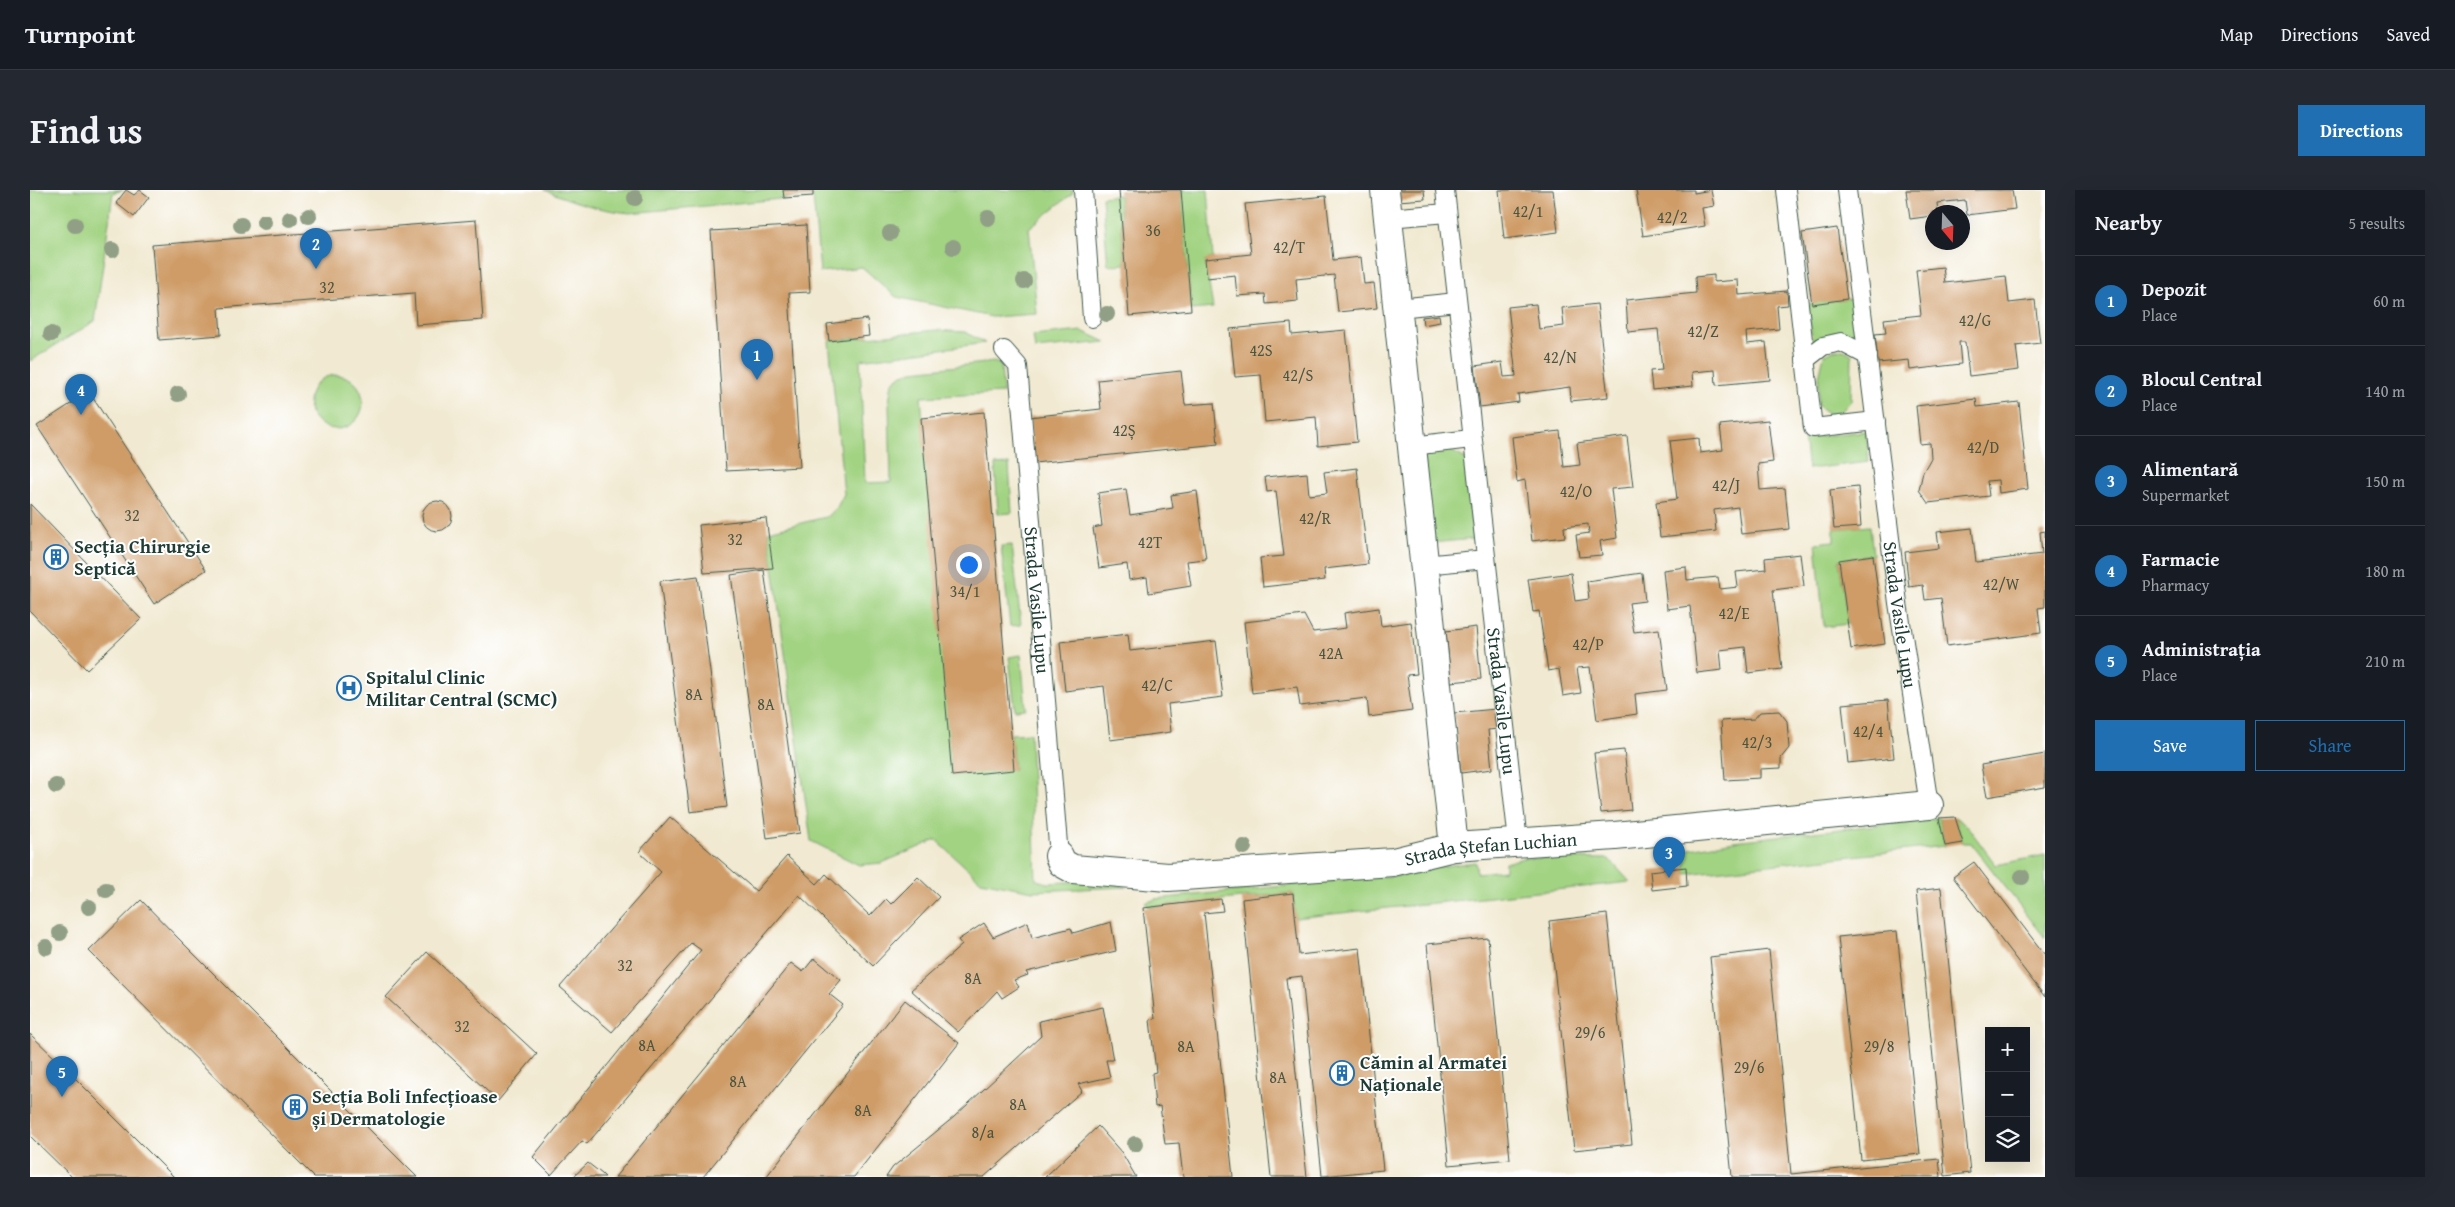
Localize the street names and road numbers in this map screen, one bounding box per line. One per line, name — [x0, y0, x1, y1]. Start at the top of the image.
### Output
street label: Strada Vasile Lupu — [1017, 525, 1058, 675]
street label: Strada Vasile Lupu — [1877, 540, 1925, 691]
street label: Strada Vasile Lupu — [1480, 626, 1524, 776]
street label: Strada Ștefan Luchian — [1401, 825, 1578, 873]

